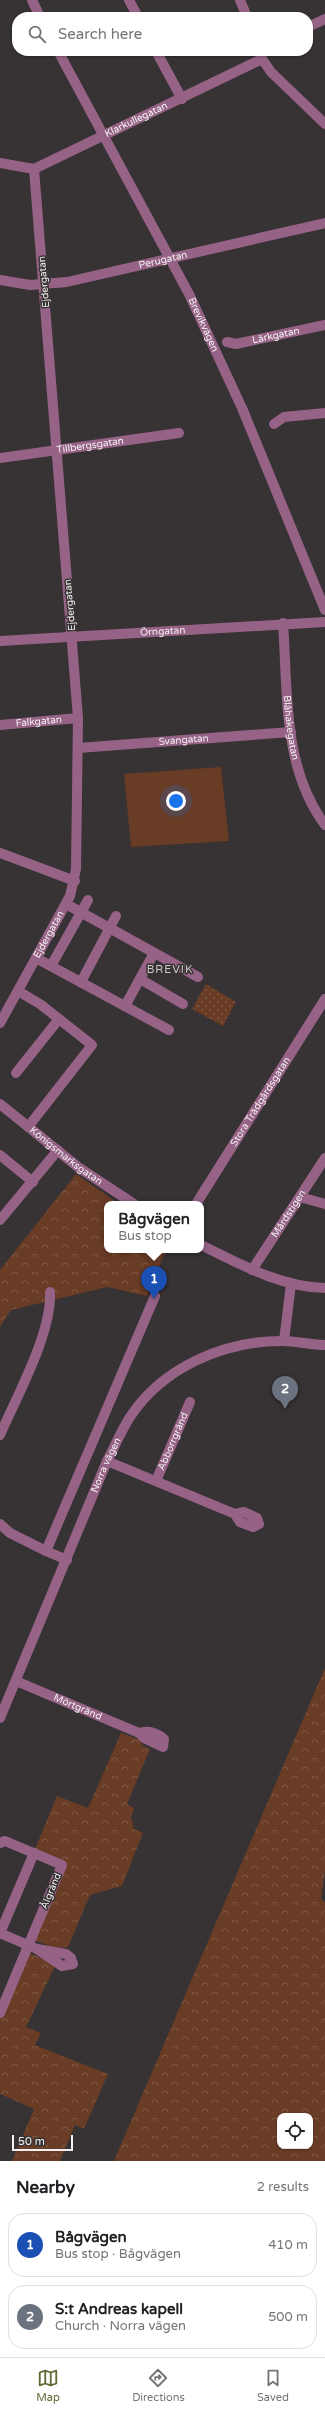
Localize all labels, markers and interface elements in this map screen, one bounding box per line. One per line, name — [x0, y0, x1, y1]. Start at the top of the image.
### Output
search box — [12, 12, 313, 56]
icon: search — [26, 23, 48, 45]
text: Search here — [58, 25, 142, 43]
street label: Klarkullegatan — [103, 99, 170, 140]
street label: Perugatan — [137, 249, 188, 271]
street label: Ejdergatan — [36, 256, 52, 308]
street label: Brevikvägen — [186, 296, 221, 354]
street label: Lärkgatan — [251, 325, 301, 346]
street label: Tillbergsgatan — [56, 435, 124, 456]
street label: Ejdergatan — [62, 579, 78, 631]
street label: Örngatan — [140, 624, 186, 639]
street label: Blåhakegatan — [281, 695, 301, 761]
street label: Falkgatan — [15, 713, 62, 730]
street label: Svangatan — [158, 732, 209, 748]
your location — [166, 791, 186, 811]
street label: Ejdergatan — [31, 909, 67, 960]
district label: BREVIK — [147, 963, 193, 976]
street label: Stora Trädgårdsgatan — [228, 1055, 293, 1148]
street label: Königsmarksgatan — [27, 1124, 105, 1188]
street label: Mårdstigen — [269, 1188, 308, 1240]
popup — [104, 1201, 204, 1253]
text: Bågvägen — [118, 1210, 190, 1228]
text: Bus stop — [118, 1228, 172, 1244]
pin: 1 — [141, 1266, 167, 1299]
pin: 2 — [272, 1376, 298, 1409]
street label: Abborrgränd — [155, 1411, 191, 1472]
street label: Norra vägen — [88, 1436, 124, 1495]
street label: Mörtgränd — [52, 1692, 104, 1723]
street label: Ålgränd — [38, 1871, 64, 1911]
map controls — [277, 2113, 313, 2149]
button: locate — [277, 2113, 313, 2149]
scale bar — [12, 2133, 73, 2152]
text: 50 m — [18, 2135, 45, 2148]
text: Nearby — [16, 2177, 75, 2198]
text: 2 results — [257, 2179, 309, 2195]
text: Bågvägen — [55, 2228, 127, 2246]
text: 1 — [26, 2237, 34, 2253]
text: 410 m — [268, 2237, 308, 2253]
text: Bus stop · Bågvägen — [55, 2246, 181, 2262]
text: S:t Andreas kapell — [55, 2300, 183, 2318]
text: 2 — [26, 2309, 34, 2325]
text: 500 m — [268, 2309, 308, 2325]
text: Church · Norra vägen — [55, 2318, 186, 2334]
tab: Map — [36, 2367, 60, 2404]
tab: Directions — [132, 2367, 185, 2404]
tab: Saved — [257, 2367, 289, 2404]

